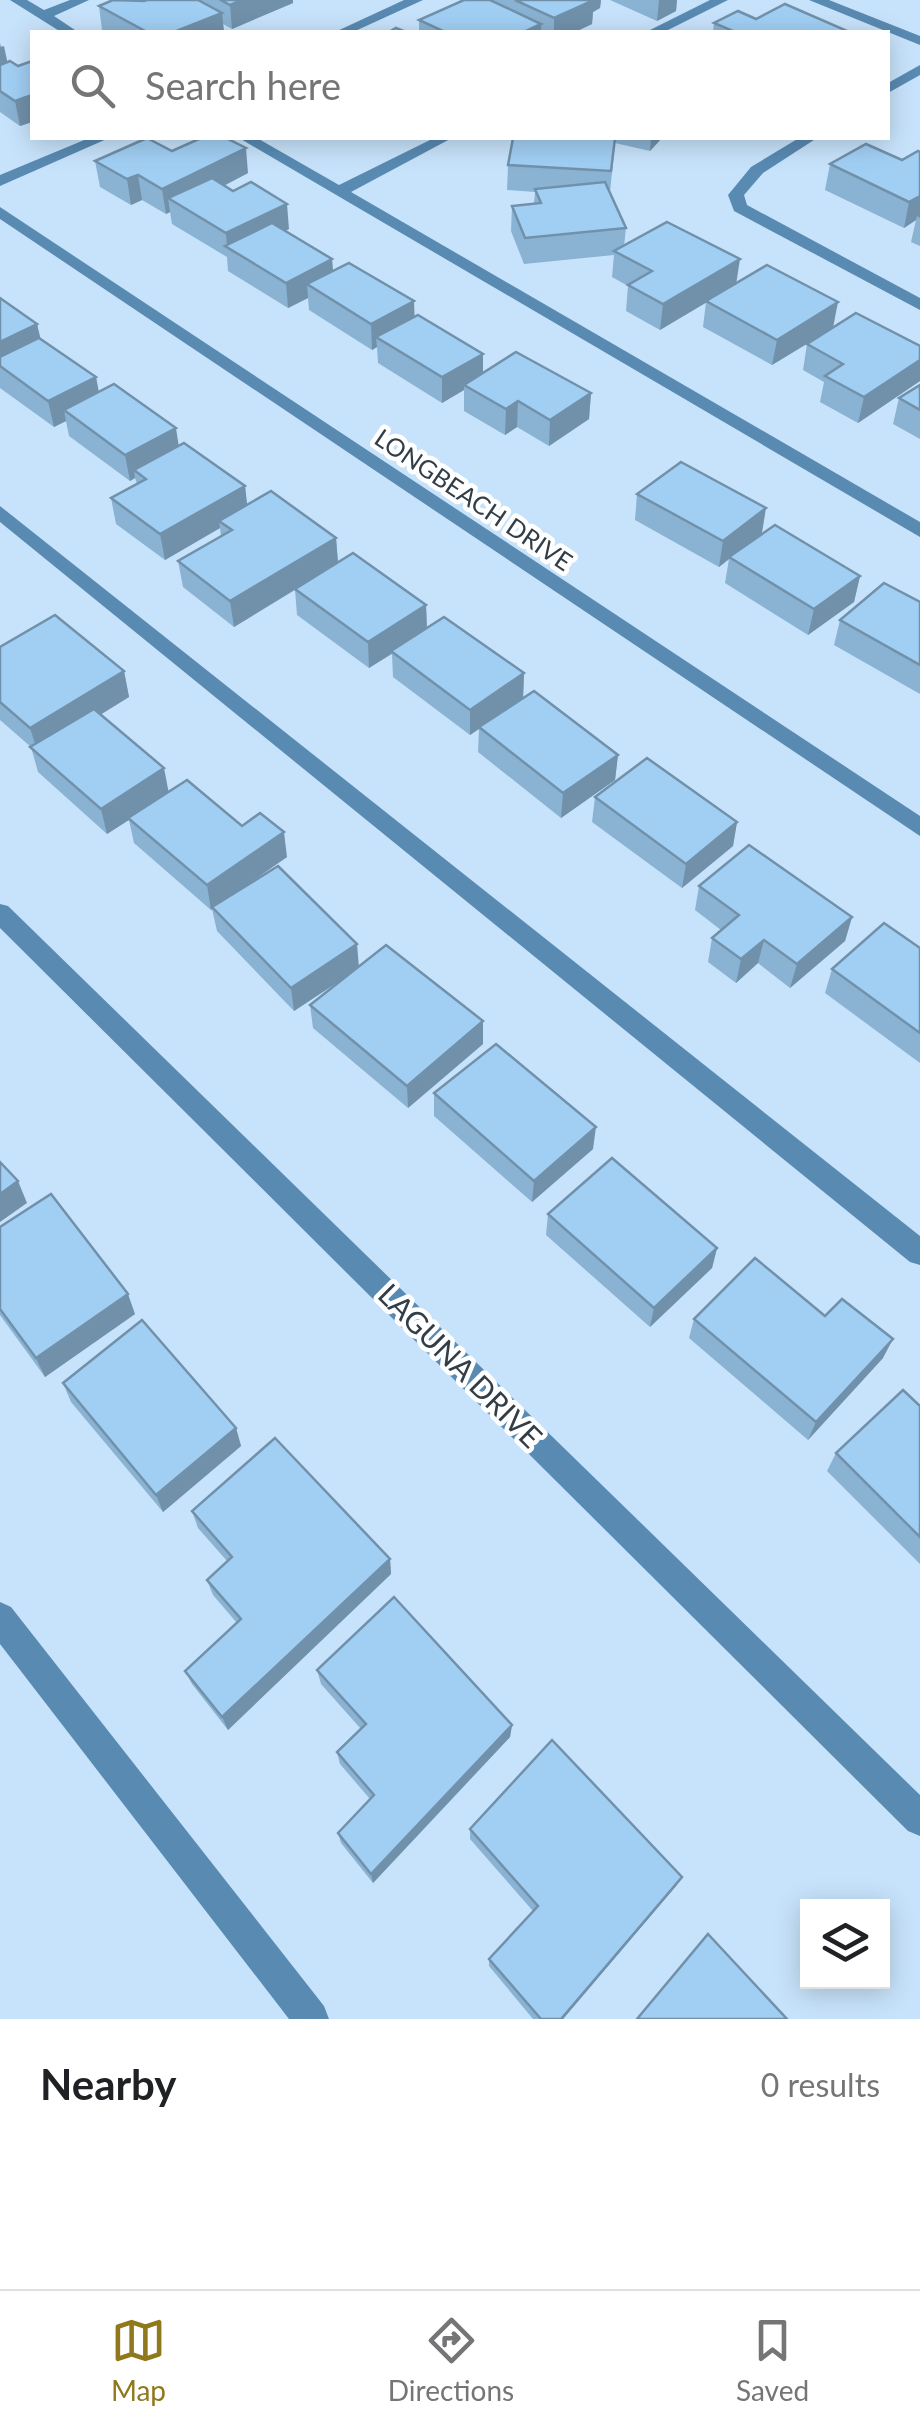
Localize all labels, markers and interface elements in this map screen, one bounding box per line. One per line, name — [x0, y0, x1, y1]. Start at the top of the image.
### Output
search box — [30, 30, 890, 140]
icon: search — [65, 58, 120, 113]
text: Search here — [145, 62, 341, 108]
street label: LONGBEACH DRIVE — [370, 422, 578, 576]
street label: LAGUNA DRIVE — [372, 1276, 550, 1454]
map controls — [800, 1899, 890, 1989]
button: layers — [800, 1899, 890, 1989]
text: Nearby — [40, 2059, 177, 2109]
text: 0 results — [761, 2065, 880, 2104]
tab: Map — [111, 2313, 166, 2407]
tab: Directions — [388, 2313, 514, 2407]
tab: Saved — [736, 2313, 809, 2407]

